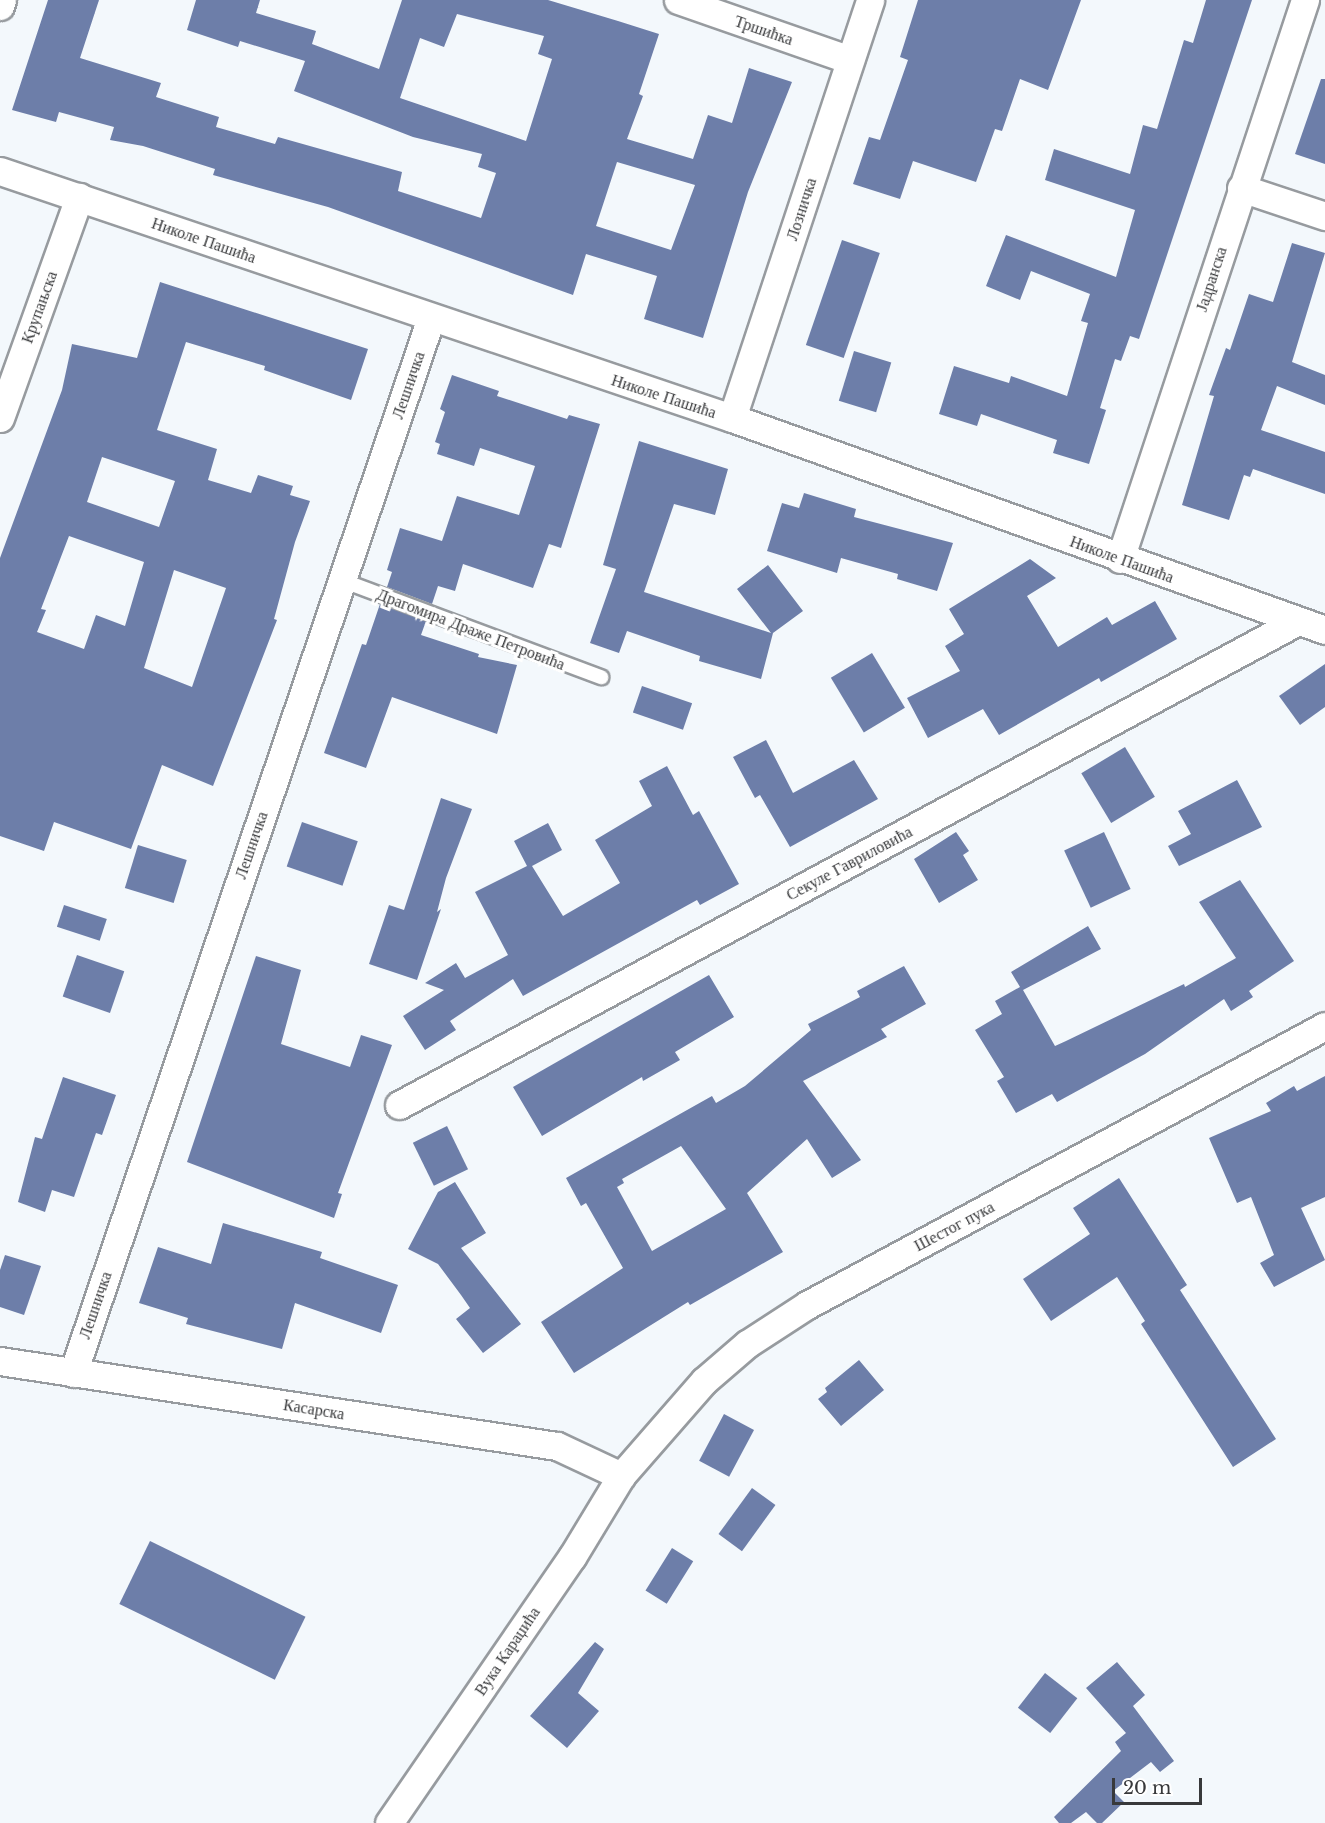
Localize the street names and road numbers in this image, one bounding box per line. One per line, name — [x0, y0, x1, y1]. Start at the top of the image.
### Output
street label: Тршићка — [732, 11, 796, 49]
street label: Лозничка — [782, 175, 820, 243]
street label: Николе Пашића — [149, 213, 259, 267]
street label: Јадранска — [1192, 244, 1230, 314]
street label: Крупањска — [17, 268, 61, 346]
street label: Лешничка — [388, 349, 428, 421]
street label: Николе Пашића — [609, 370, 719, 422]
street label: Николе Пашића — [1067, 531, 1177, 587]
street label: Драгомира Драже Петровића — [374, 584, 568, 674]
street label: Лешничка — [231, 809, 271, 881]
street label: Секуле Гавриловића — [783, 822, 915, 904]
street label: Шестог пука — [911, 1197, 997, 1255]
street label: Лешничка — [75, 1269, 115, 1341]
street label: Касарска — [282, 1395, 346, 1423]
street label: Вука Караџића — [470, 1603, 544, 1699]

